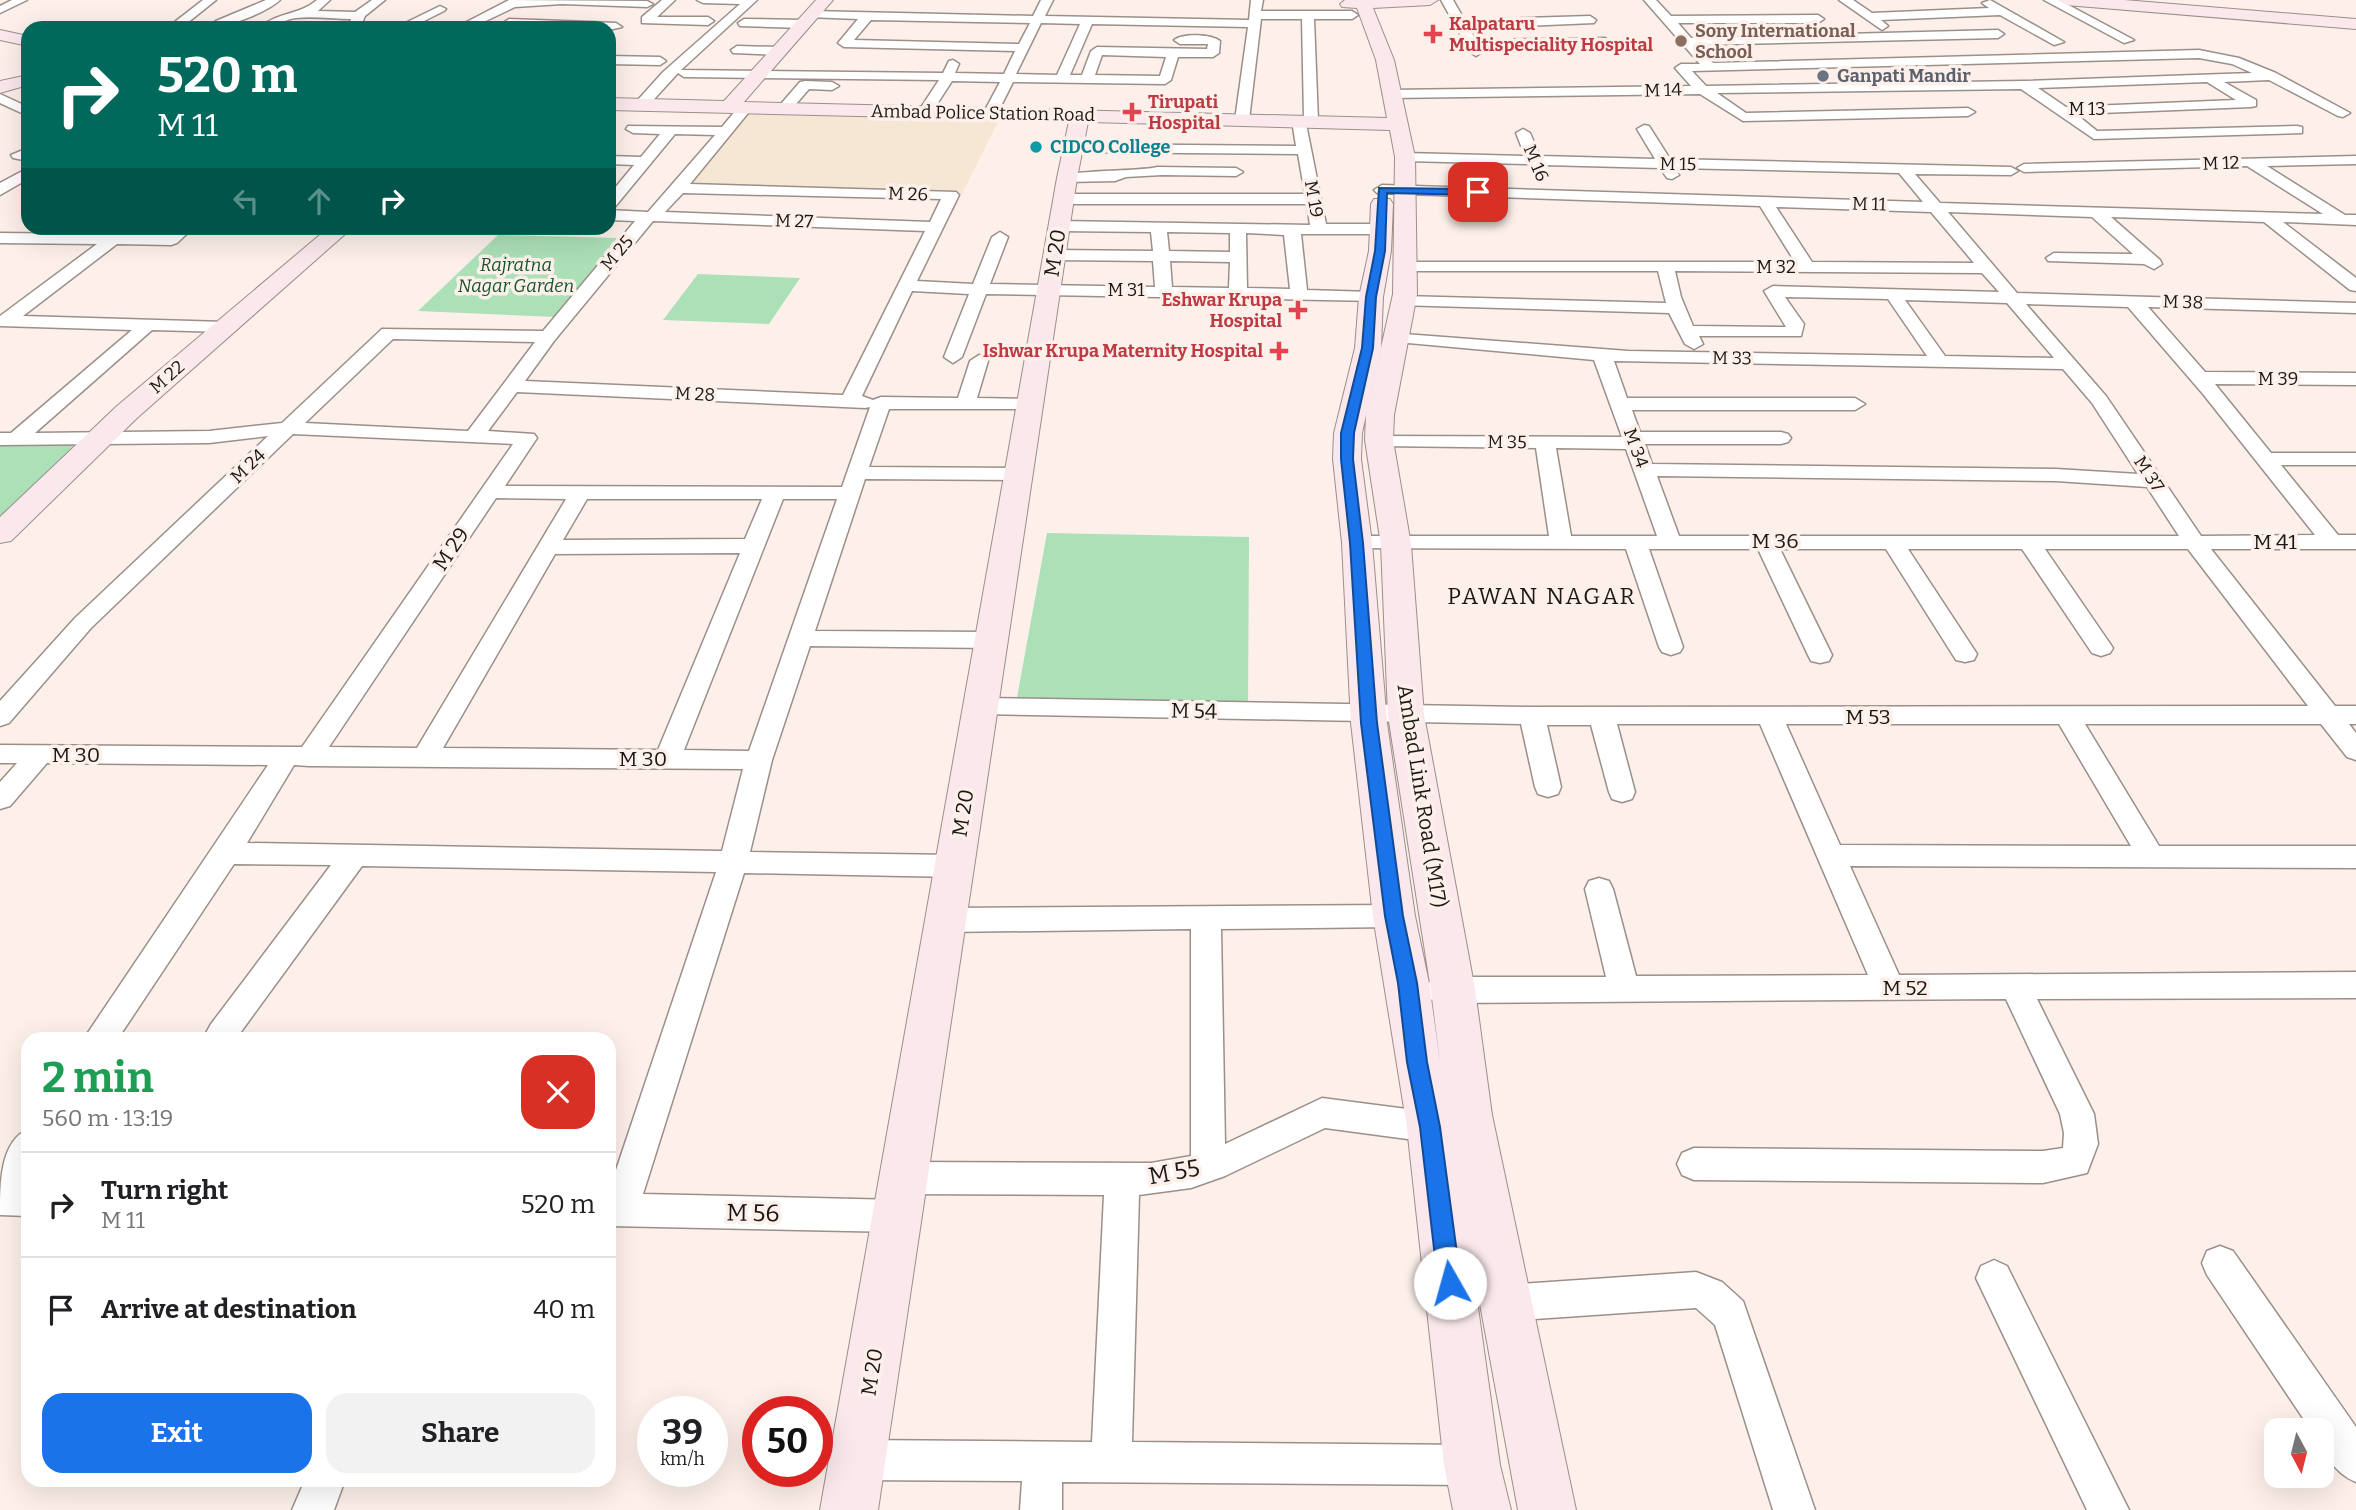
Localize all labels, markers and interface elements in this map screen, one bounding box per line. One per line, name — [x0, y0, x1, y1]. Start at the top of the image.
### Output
place label: Kalpataru Multispeciality Hospital — [1449, 13, 1654, 56]
place label: Sony International School — [1695, 20, 1856, 63]
marker: Kalpataru Multispeciality Hospital — [1423, 24, 1443, 44]
marker: Sony International School — [1673, 33, 1689, 49]
text: 520 m — [157, 46, 297, 105]
icon: right — [42, 49, 133, 140]
place label: Ganpati Mandir — [1837, 65, 1971, 87]
marker: Ganpati Mandir — [1815, 68, 1831, 84]
street label: M 14 — [1644, 78, 1683, 102]
place label: Tirupati Hospital — [1148, 91, 1221, 134]
street label: M 13 — [2068, 98, 2106, 120]
street label: Ambad Police Station Road — [871, 100, 1096, 126]
marker: Tirupati Hospital — [1122, 102, 1142, 122]
text: M 11 — [157, 106, 218, 144]
place label: CIDCO College — [1050, 136, 1171, 158]
marker: CIDCO College — [1028, 139, 1044, 155]
street label: M 16 — [1519, 141, 1553, 185]
street label: M 12 — [2202, 151, 2240, 175]
street label: M 15 — [1660, 153, 1696, 175]
pin — [1448, 162, 1508, 222]
icon: arrive — [1459, 173, 1497, 211]
street label: M 19 — [1300, 179, 1328, 219]
icon: left — [227, 182, 265, 220]
icon: ahead — [300, 182, 338, 220]
icon: right — [373, 182, 411, 220]
street label: M 26 — [888, 182, 928, 206]
street label: M 11 — [1851, 192, 1887, 216]
street label: M 27 — [774, 209, 814, 233]
street label: M 20 — [1038, 227, 1072, 279]
street label: M 25 — [596, 231, 638, 275]
park label: Rajratna Nagar Garden — [458, 254, 574, 297]
street label: M 32 — [1756, 256, 1796, 278]
street label: M 31 — [1107, 279, 1145, 301]
place label: Eshwar Krupa Hospital — [1161, 289, 1282, 332]
street label: M 38 — [2162, 290, 2204, 314]
marker: Eshwar Krupa Hospital — [1288, 300, 1308, 320]
place label: Ishwar Krupa Maternity Hospital — [983, 340, 1263, 362]
marker: Ishwar Krupa Maternity Hospital — [1269, 341, 1289, 361]
street label: M 33 — [1712, 347, 1752, 369]
street label: M 22 — [145, 356, 189, 398]
street label: M 39 — [2258, 368, 2298, 390]
street label: M 28 — [674, 382, 716, 406]
street label: M 34 — [1619, 425, 1653, 471]
street label: M 35 — [1487, 431, 1527, 453]
street label: M 24 — [226, 444, 270, 488]
street label: M 37 — [2129, 452, 2169, 496]
street label: M 29 — [427, 522, 475, 576]
street label: M 36 — [1751, 528, 1799, 554]
street label: M 41 — [2253, 529, 2297, 555]
district label: PAWAN NAGAR — [1447, 582, 1637, 610]
street label: Ambad Link Road (M17) — [1391, 682, 1453, 910]
street label: M 54 — [1171, 698, 1217, 724]
street label: M 53 — [1845, 704, 1891, 730]
street label: M 30 — [52, 742, 100, 768]
street label: M 30 — [619, 746, 667, 772]
street label: M 20 — [946, 787, 980, 839]
street label: M 52 — [1882, 975, 1928, 1001]
text: 2 min — [42, 1053, 154, 1103]
button: close — [521, 1055, 595, 1129]
text: 560 m · 13:19 — [42, 1104, 173, 1132]
street label: M 55 — [1146, 1154, 1202, 1190]
text: Turn right — [101, 1175, 228, 1206]
icon: right — [42, 1186, 80, 1224]
text: 520 m — [521, 1189, 595, 1220]
street label: M 56 — [726, 1199, 780, 1227]
text: M 11 — [101, 1206, 145, 1234]
position arrow — [1413, 1246, 1487, 1320]
icon: arrive — [42, 1291, 80, 1329]
text: Arrive at destination — [101, 1294, 356, 1325]
text: 40 m — [533, 1294, 595, 1325]
street label: M 20 — [855, 1346, 889, 1398]
button: Exit — [42, 1393, 312, 1473]
button: Share — [326, 1393, 595, 1473]
speed limit sign: 50 — [742, 1396, 833, 1487]
text: 39 — [662, 1411, 703, 1453]
north arrow — [2264, 1418, 2334, 1488]
map controls — [2264, 1418, 2334, 1488]
text: km/h — [660, 1448, 705, 1470]

